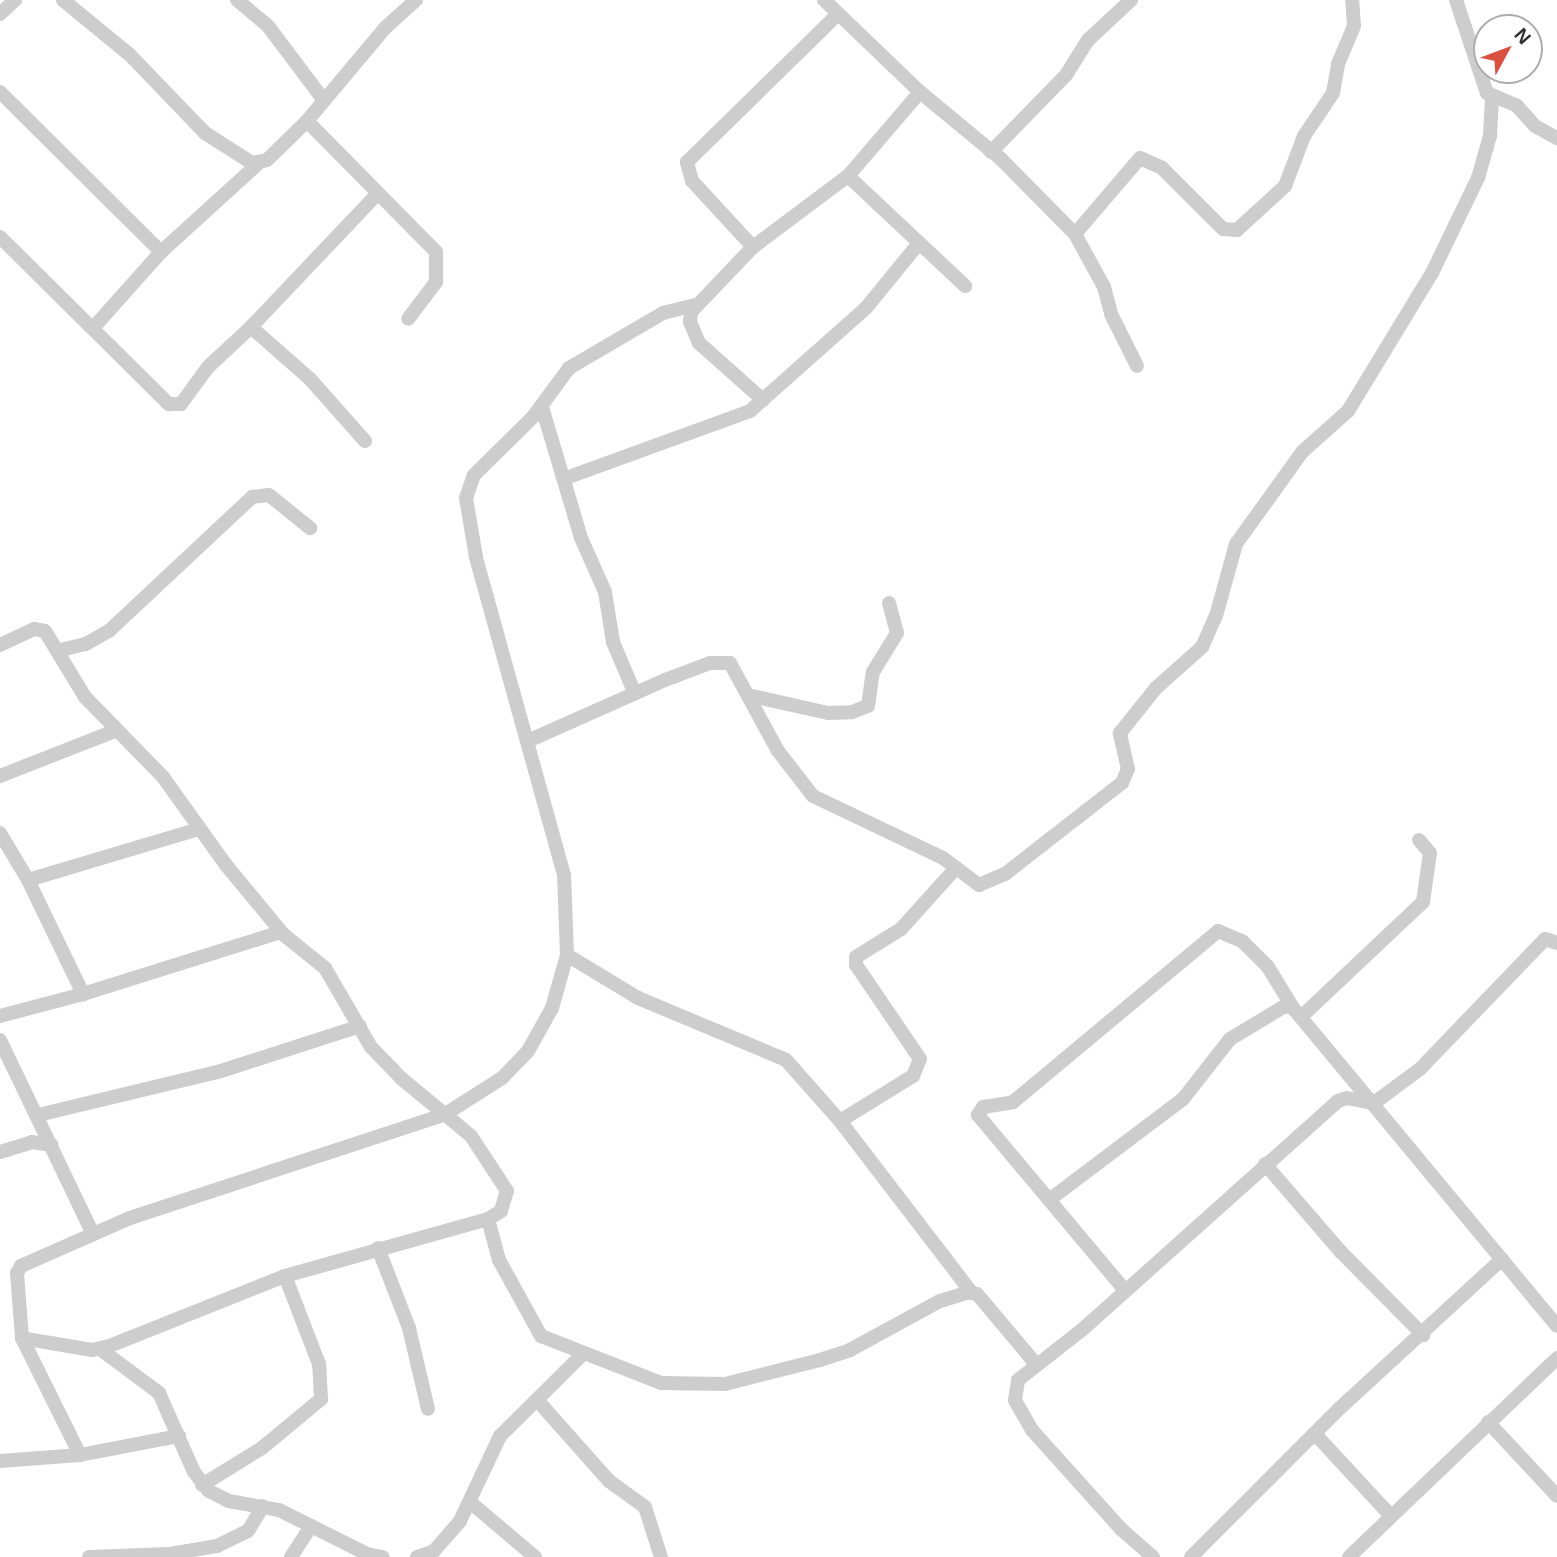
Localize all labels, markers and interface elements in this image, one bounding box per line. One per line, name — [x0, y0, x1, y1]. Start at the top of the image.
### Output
north arrow — [1473, 14, 1543, 84]
text: N — [1510, 24, 1535, 48]

